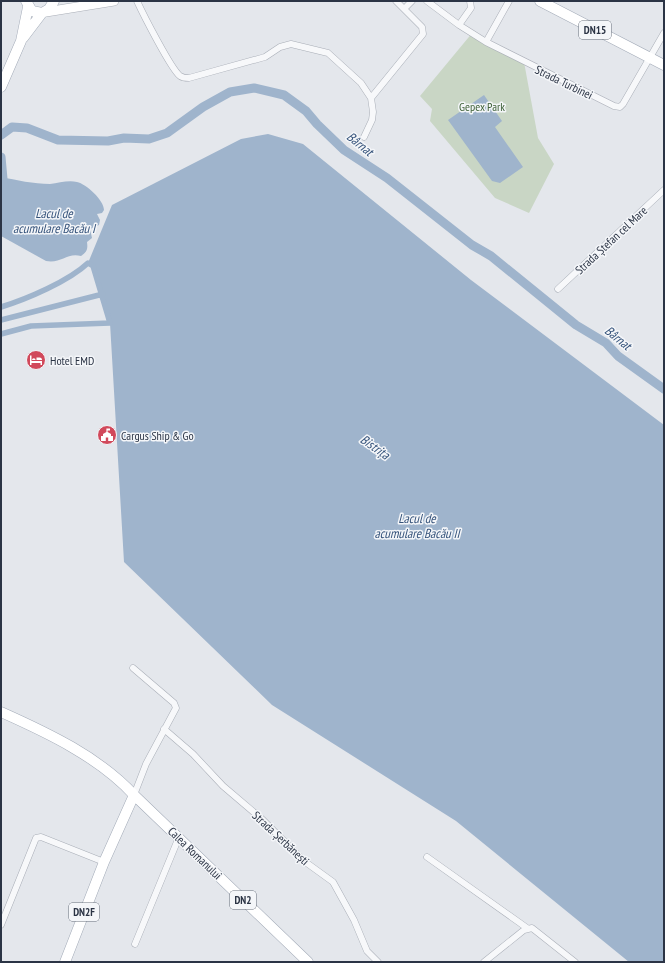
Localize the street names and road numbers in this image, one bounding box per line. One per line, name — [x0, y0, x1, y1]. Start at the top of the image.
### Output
road number: DN15 — [579, 21, 611, 39]
street label: Strada Turbinei — [533, 62, 595, 102]
street label: Strada Ștefan cel Mare — [572, 203, 650, 277]
street label: Strada Șerbănești — [249, 808, 313, 868]
street label: Calea Romanului — [165, 823, 225, 883]
road number: DN2 — [230, 891, 256, 909]
road number: DN2F — [69, 903, 99, 921]

